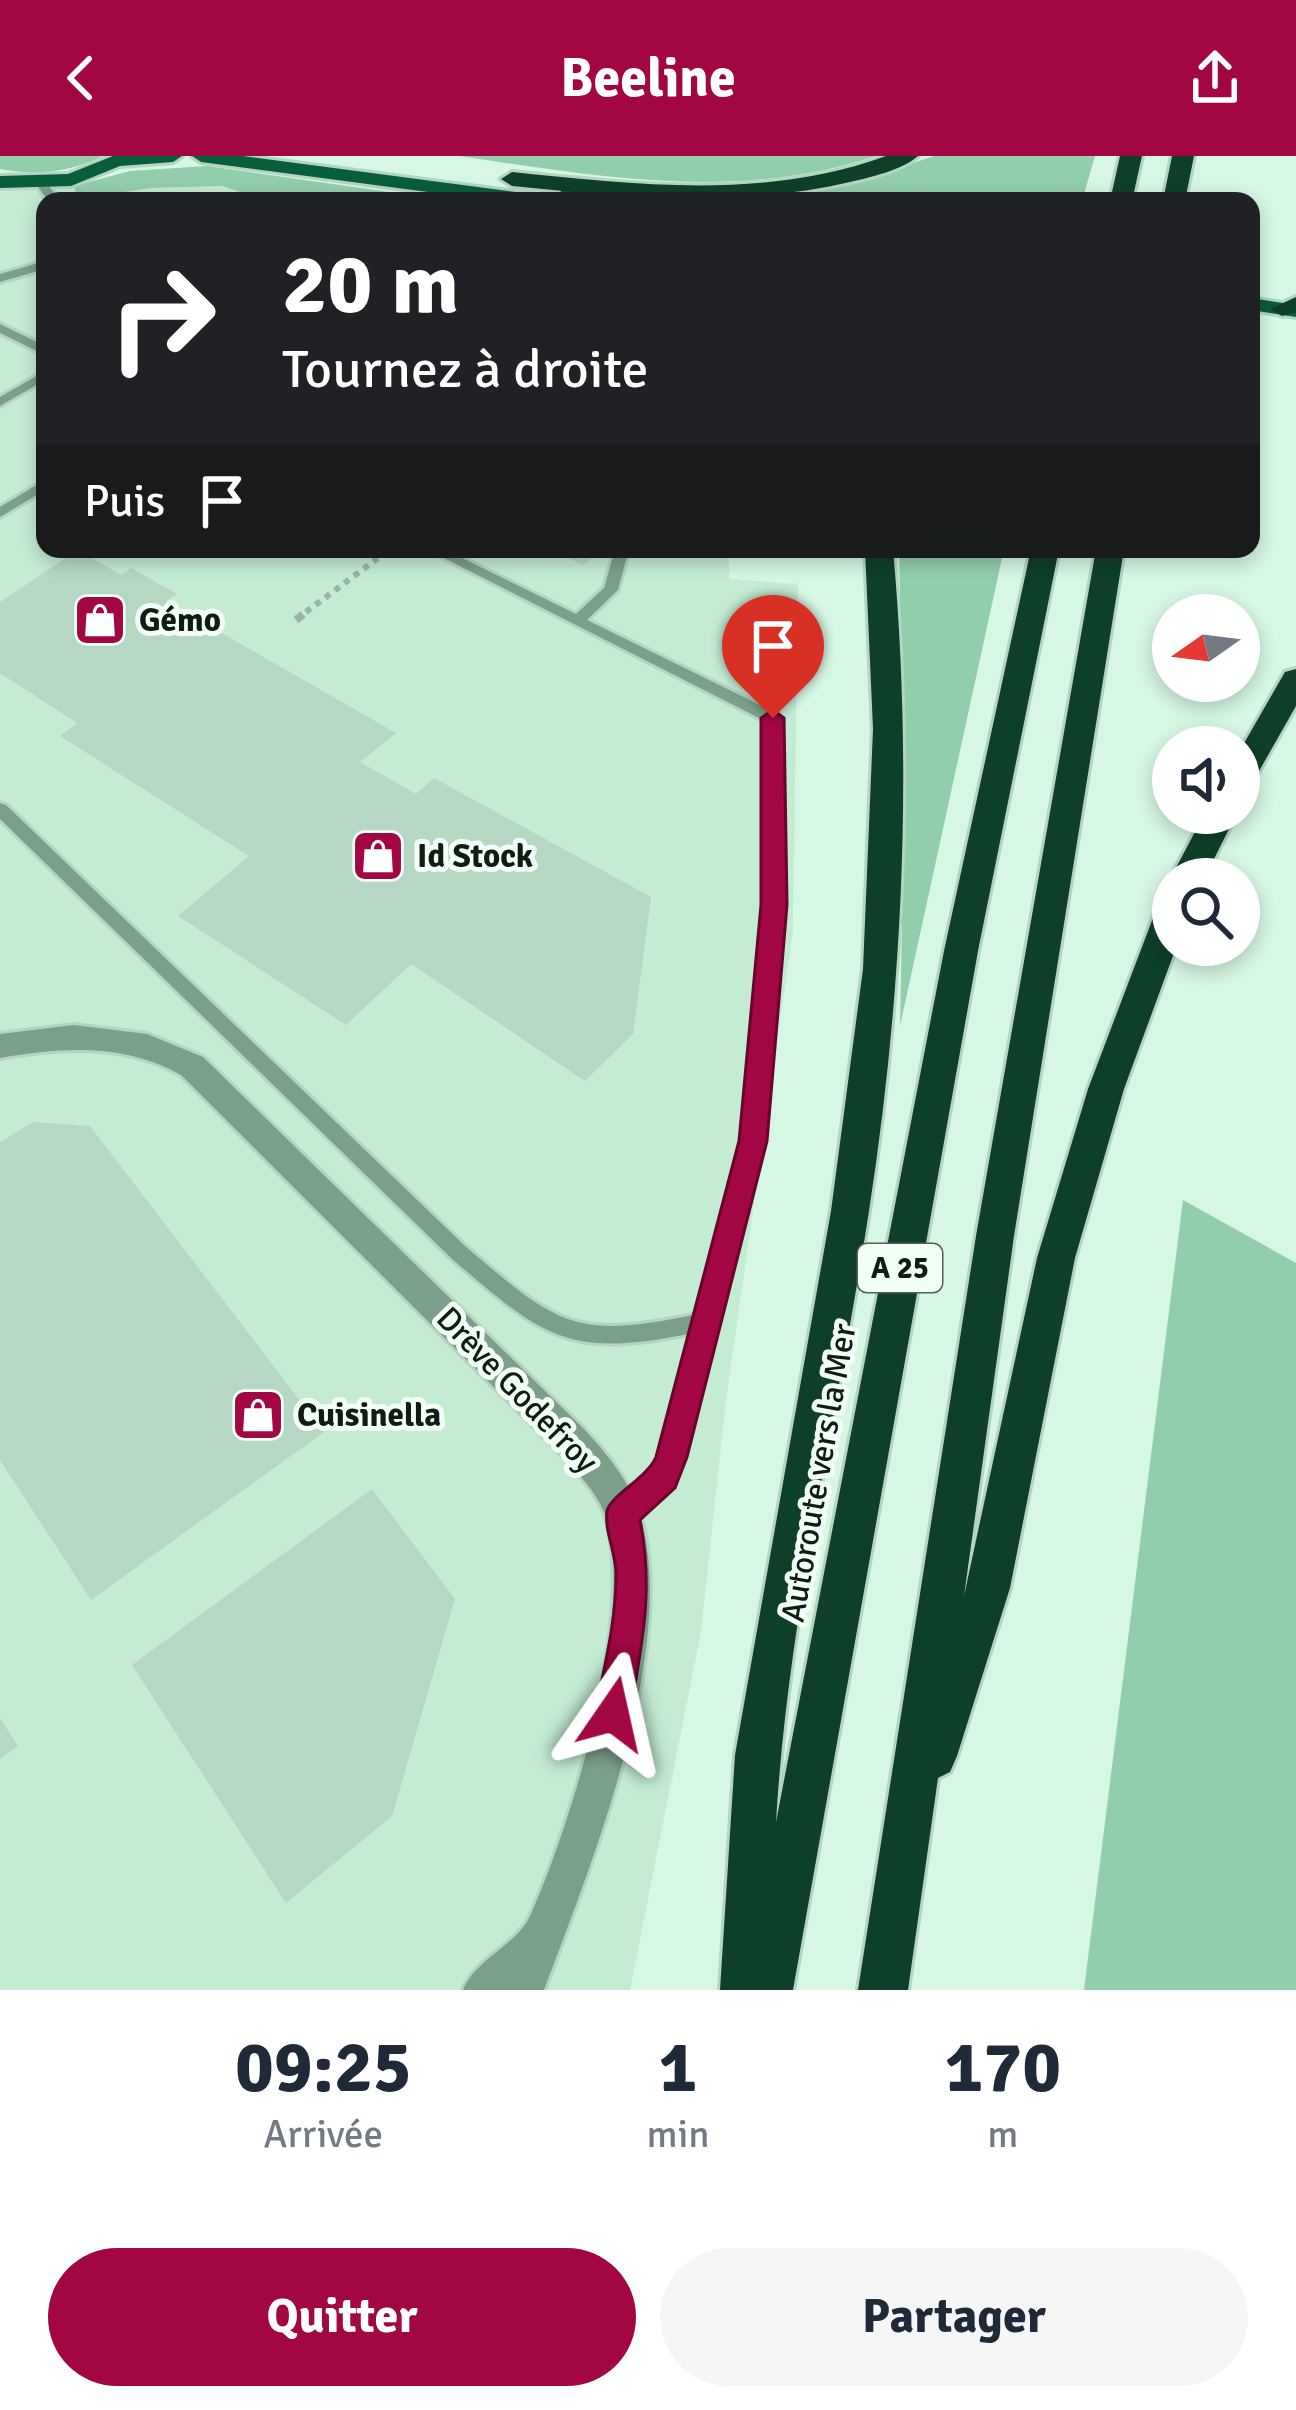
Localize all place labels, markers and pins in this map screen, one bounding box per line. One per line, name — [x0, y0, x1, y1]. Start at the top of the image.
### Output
shop icon: Gémo — [72, 592, 128, 648]
pin — [722, 595, 824, 718]
place label: Gémo — [139, 600, 221, 641]
shop icon: Id Stock — [350, 828, 406, 884]
place label: Id Stock — [417, 836, 534, 877]
shop icon: Cuisinella — [230, 1387, 286, 1443]
place label: Cuisinella — [297, 1395, 441, 1436]

